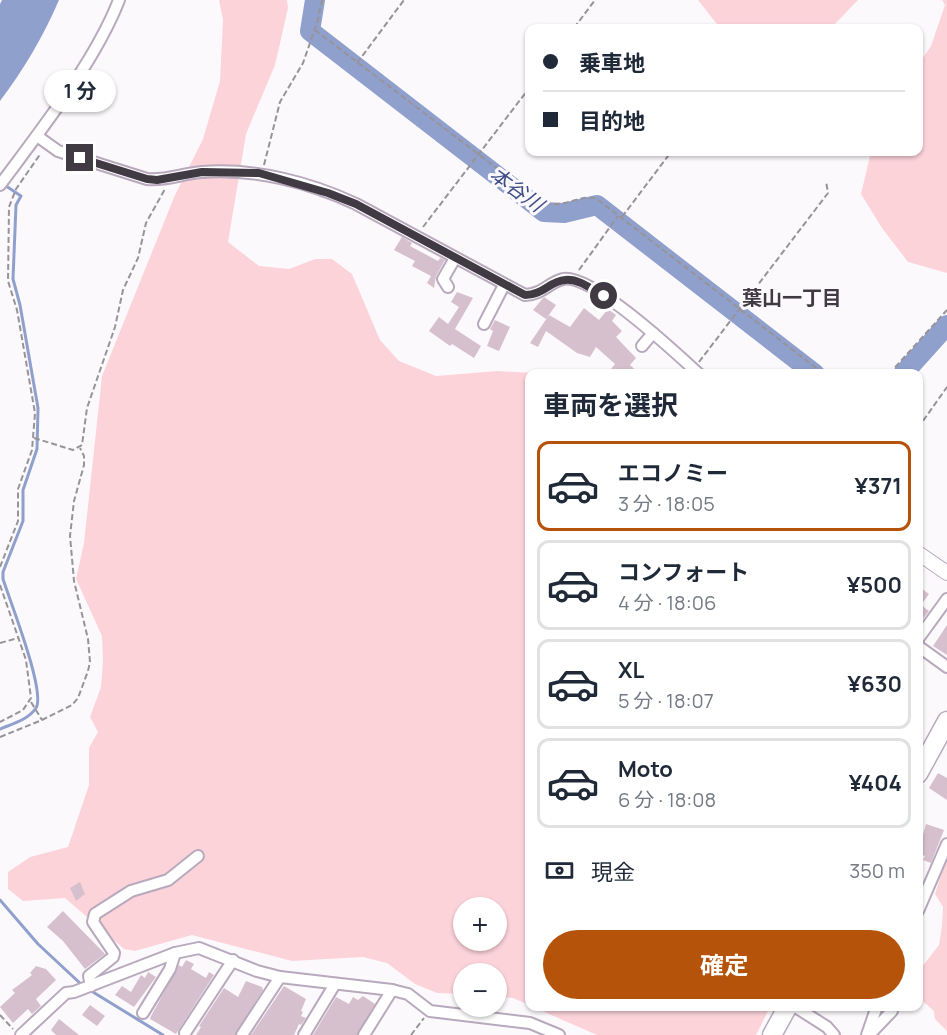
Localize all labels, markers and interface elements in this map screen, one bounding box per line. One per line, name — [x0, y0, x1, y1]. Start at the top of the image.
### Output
text: 乗車地 — [579, 48, 645, 78]
callout: 1 分 — [44, 71, 116, 113]
text: 1 分 — [64, 77, 96, 104]
text: 目的地 — [579, 106, 645, 136]
route end — [66, 144, 93, 171]
water label: 本谷川 — [485, 160, 551, 219]
route start — [590, 282, 617, 309]
district label: 葉山一丁目 — [742, 284, 842, 311]
text: 車両を選択 — [543, 386, 678, 423]
text: エコノミー — [618, 458, 728, 488]
icon: car — [546, 459, 600, 513]
text: ¥371 — [854, 471, 902, 501]
text: 3 分 · 18:05 — [618, 490, 715, 517]
text: コンフォート — [618, 557, 749, 587]
icon: car — [546, 558, 600, 612]
text: ¥500 — [847, 570, 902, 600]
text: 4 分 · 18:06 — [618, 589, 716, 616]
text: XL — [618, 655, 644, 685]
icon: car — [546, 657, 600, 711]
text: ¥630 — [848, 669, 902, 699]
text: 5 分 · 18:07 — [618, 687, 714, 714]
text: Moto — [618, 754, 673, 784]
icon: car — [546, 756, 600, 810]
text: ¥404 — [849, 768, 902, 798]
text: 6 分 · 18:08 — [618, 786, 716, 813]
icon: cash — [543, 854, 576, 887]
text: 現金 — [591, 857, 635, 887]
text: 350 m — [849, 857, 905, 884]
map controls — [453, 897, 507, 1017]
button: + — [453, 897, 507, 951]
button: 確定 — [543, 930, 905, 999]
button: − — [453, 963, 507, 1017]

